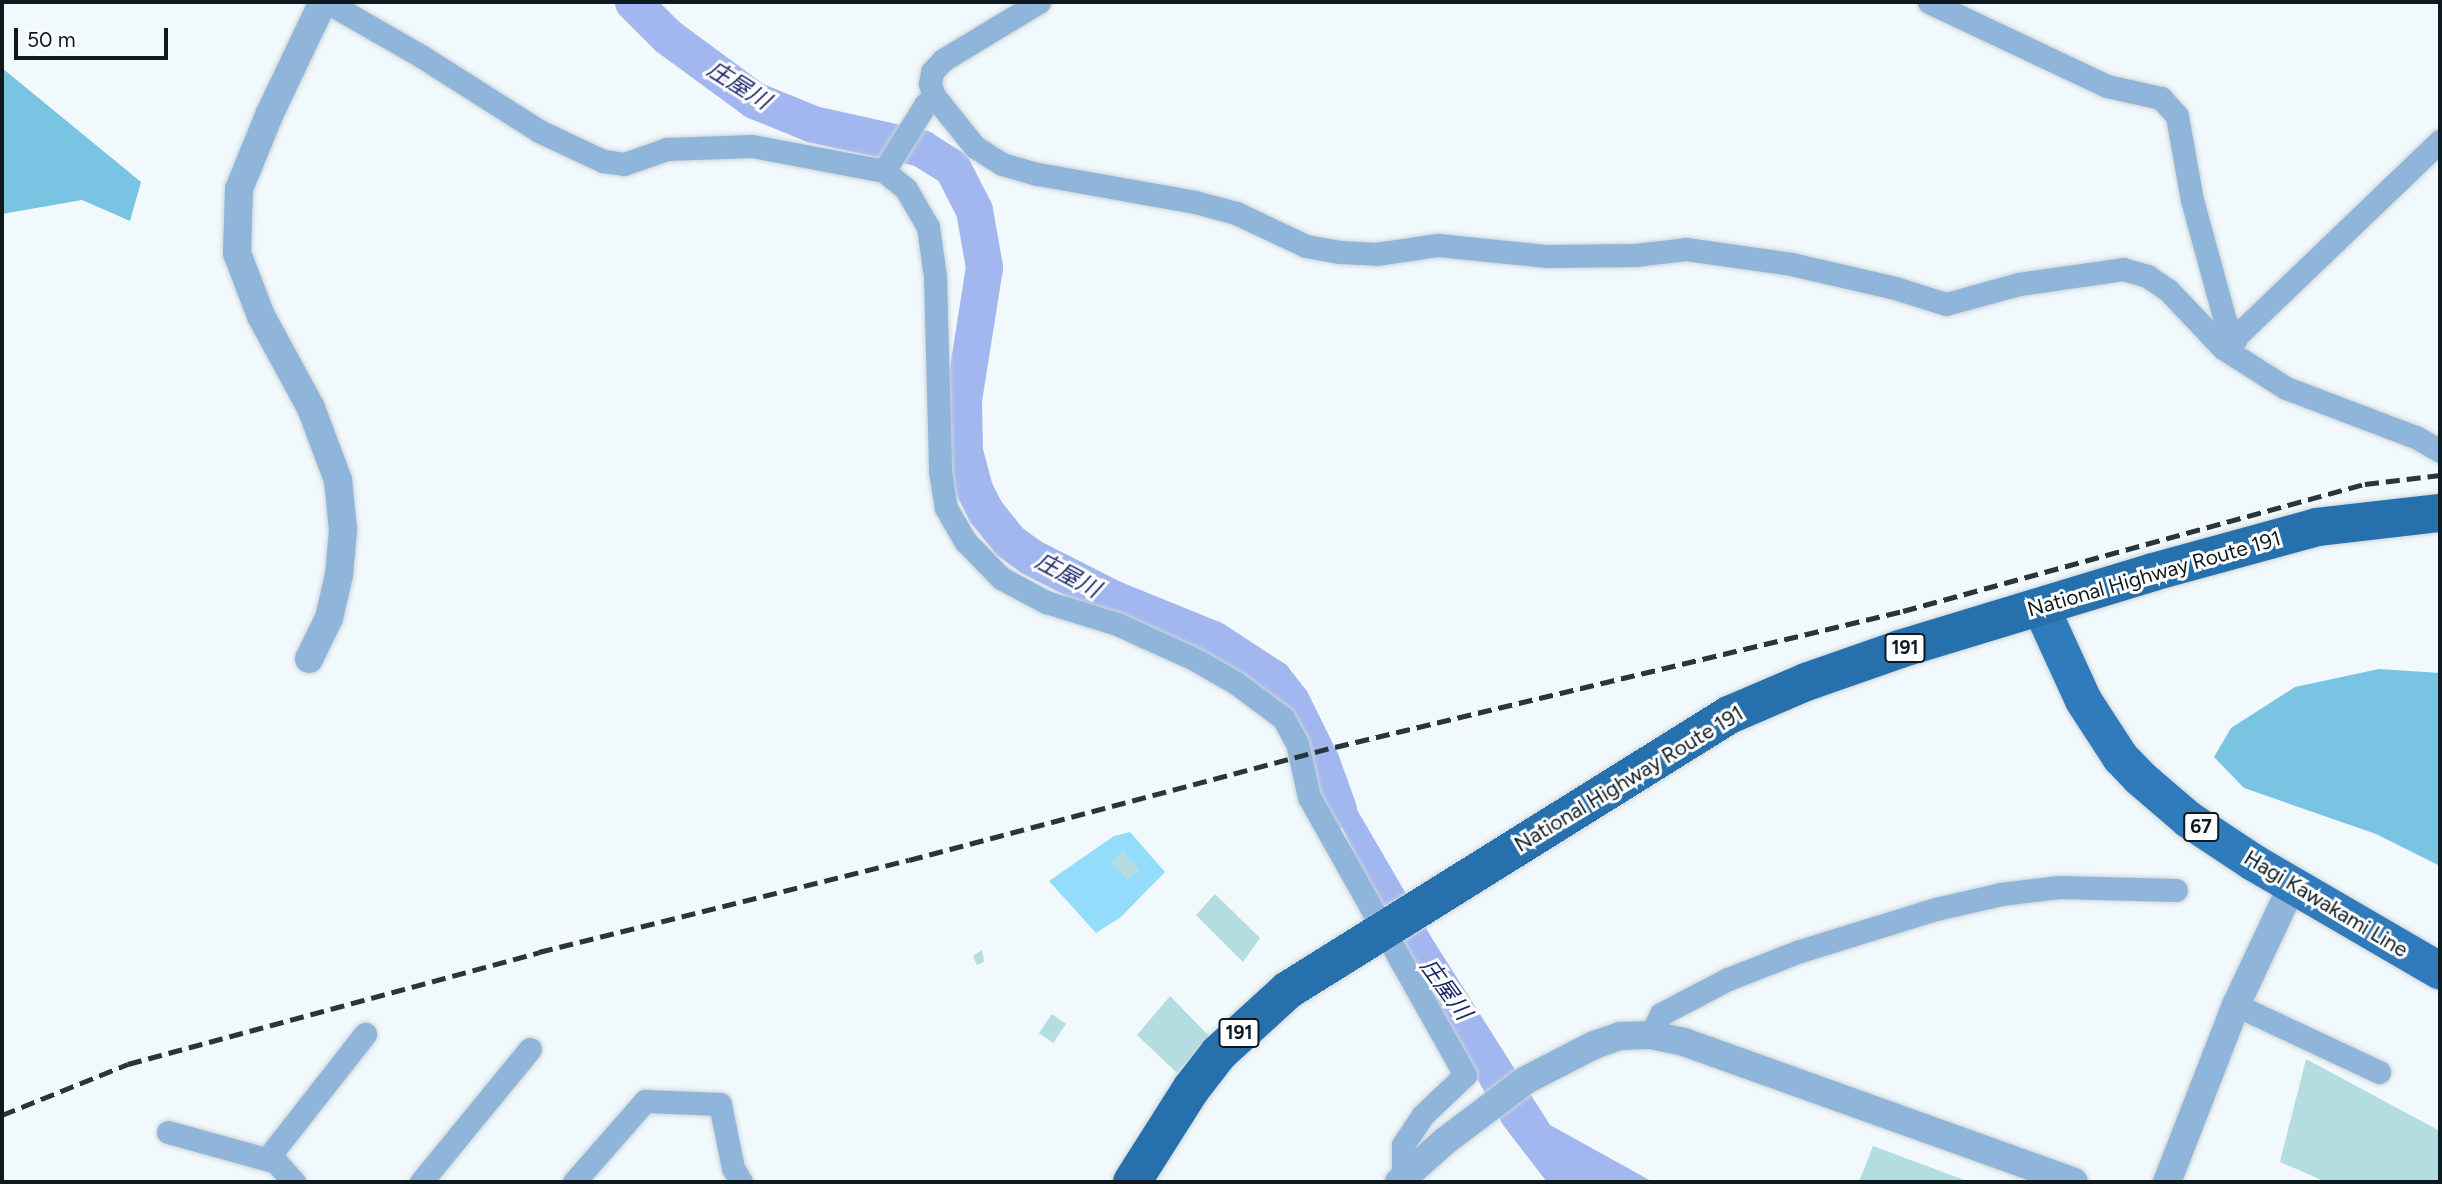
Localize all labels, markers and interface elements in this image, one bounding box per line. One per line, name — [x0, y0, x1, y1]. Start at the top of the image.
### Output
scale bar — [18, 14, 172, 58]
text: 50 m — [27, 27, 76, 52]
water label: 庄屋川 — [702, 55, 776, 115]
street label: National Highway Route 191 — [2024, 526, 2284, 622]
water label: 庄屋川 — [1031, 547, 1105, 603]
road number: 191 — [1884, 632, 1926, 664]
street label: National Highway Route 191 — [1510, 701, 1748, 857]
road number: 67 — [2182, 812, 2220, 842]
street label: Hagi Kawakami Line — [2240, 845, 2412, 963]
water label: 庄屋川 — [1415, 953, 1477, 1025]
road number: 191 — [1218, 1018, 1260, 1049]

